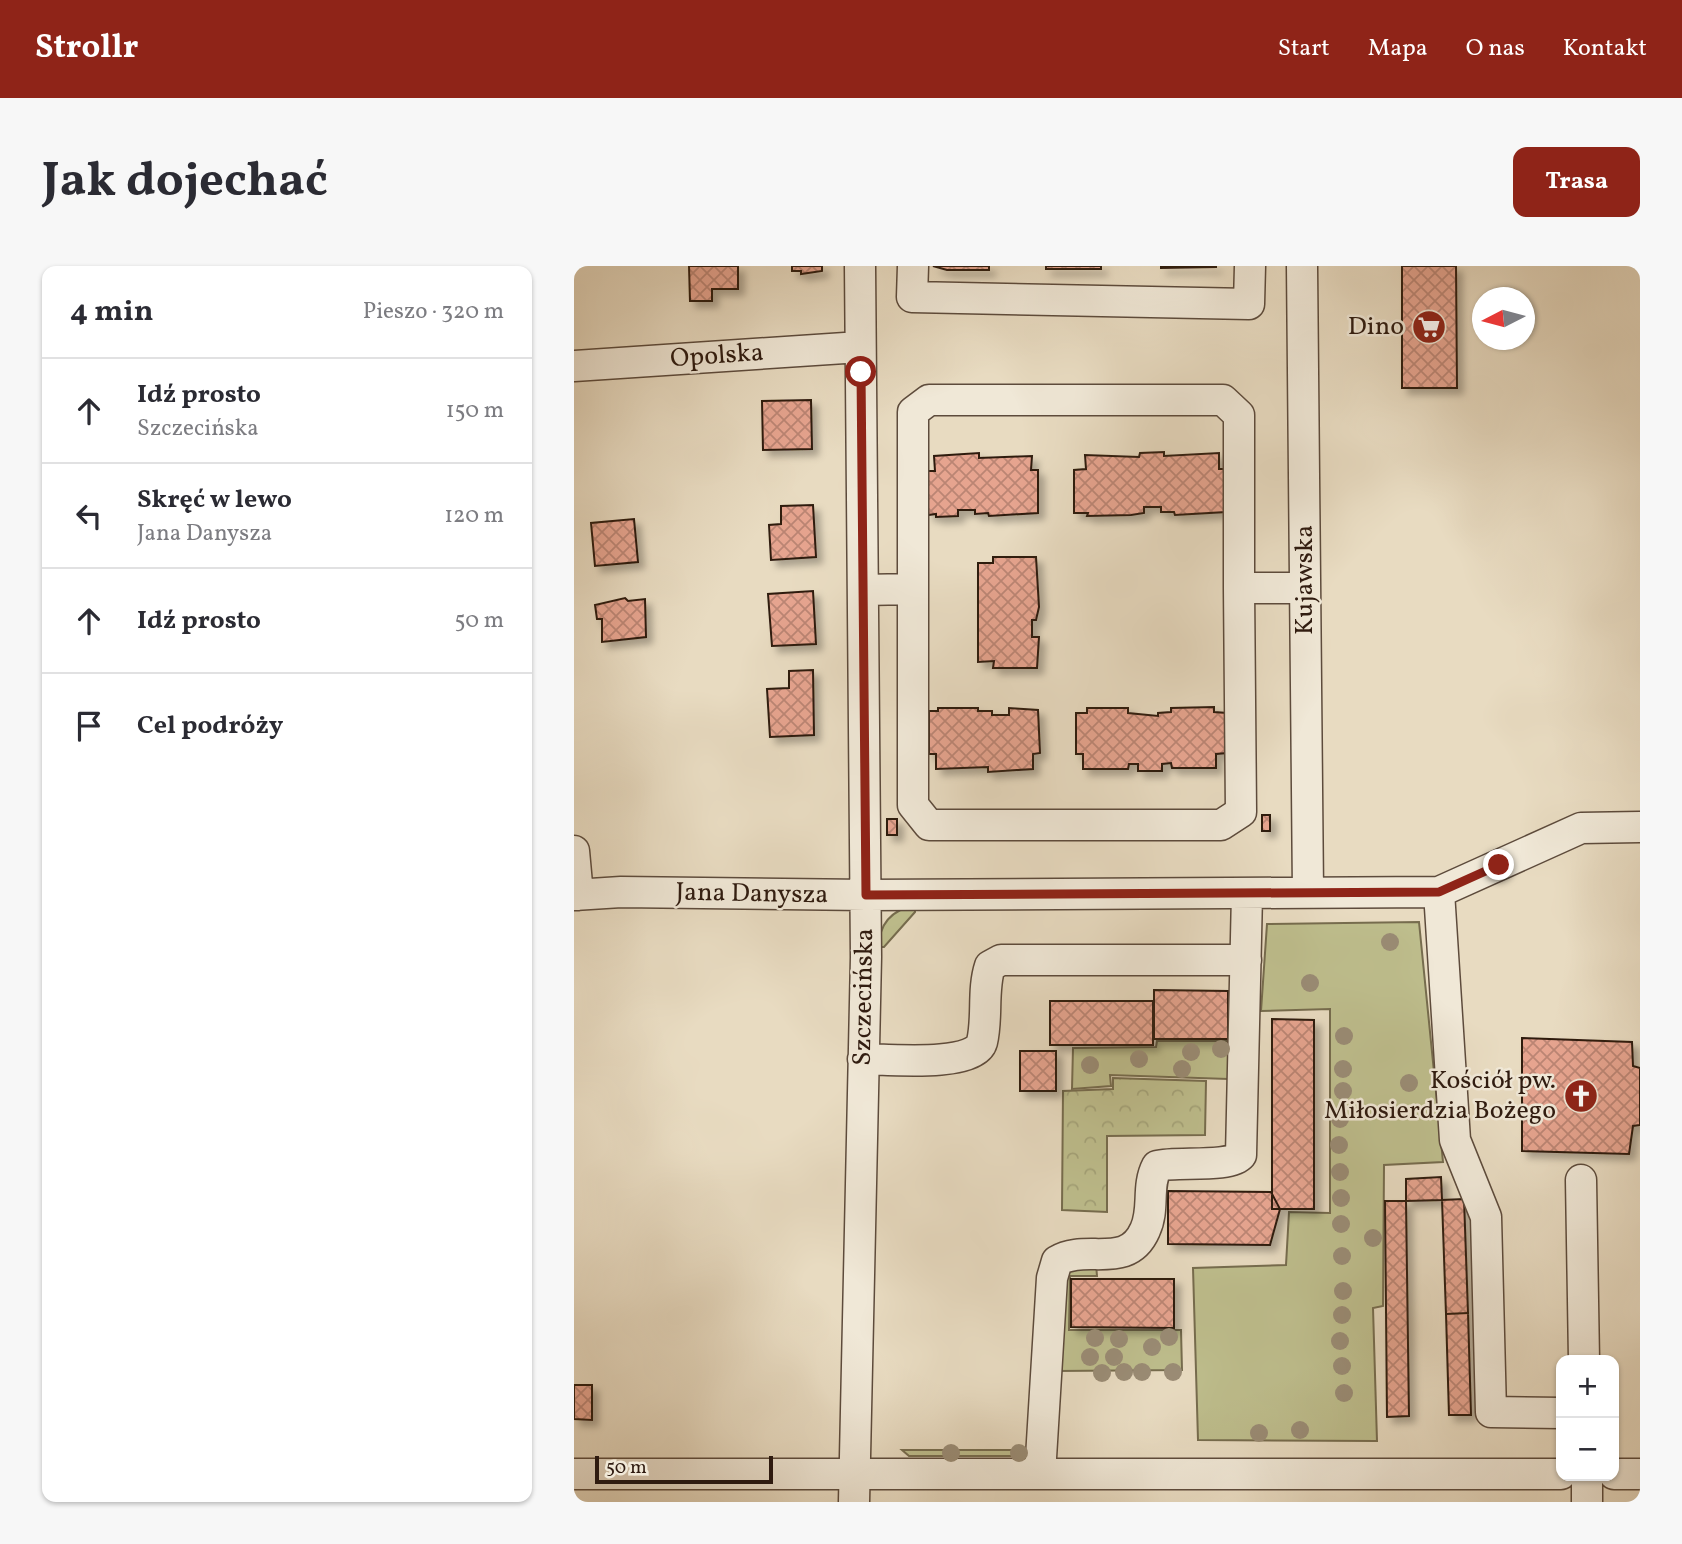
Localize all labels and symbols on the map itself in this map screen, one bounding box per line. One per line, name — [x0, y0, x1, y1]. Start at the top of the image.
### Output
north arrow — [1472, 287, 1535, 350]
supermarket icon: Dino — [1410, 308, 1448, 346]
place label: Dino — [1348, 309, 1404, 345]
street label: Opolska — [669, 335, 765, 377]
route start — [845, 356, 876, 387]
street label: Kujawska — [1287, 525, 1323, 635]
route end — [1483, 849, 1514, 880]
street label: Jana Danysza — [675, 875, 829, 913]
street label: Szczecińska — [845, 928, 883, 1066]
place label: Kościół pw. Miłosierdzia Bożego — [1324, 1063, 1556, 1129]
church icon: Kościół pw. Miłosierdzia Bożego — [1562, 1077, 1600, 1115]
scale bar — [595, 1453, 774, 1485]

